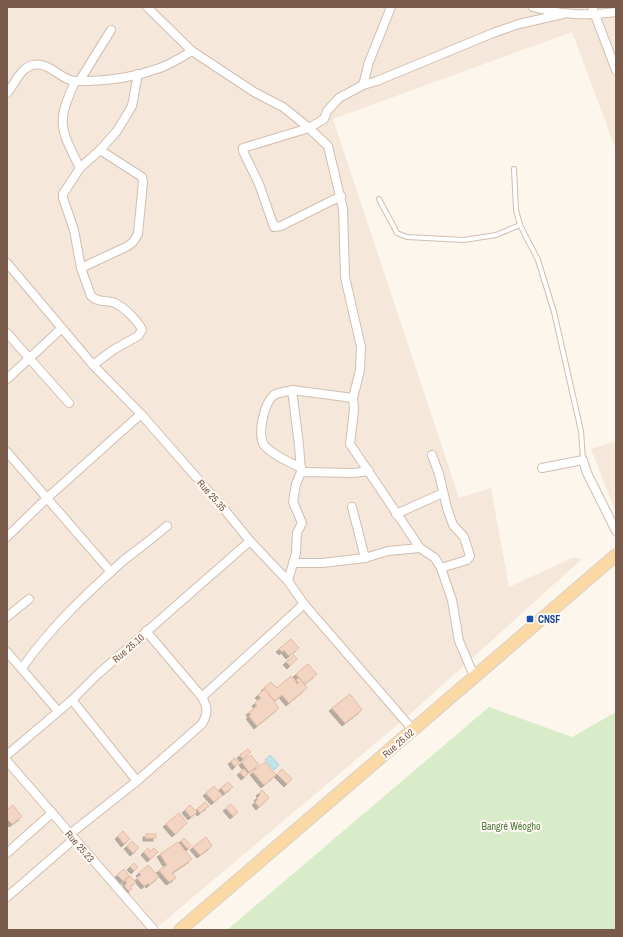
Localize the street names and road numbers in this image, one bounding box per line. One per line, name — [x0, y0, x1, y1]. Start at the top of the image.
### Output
street label: Rue 25.35 — [194, 477, 229, 514]
street label: Rue 25.10 — [110, 631, 147, 666]
street label: Rue 25.02 — [380, 726, 417, 761]
street label: Rue 25.23 — [62, 828, 97, 865]

